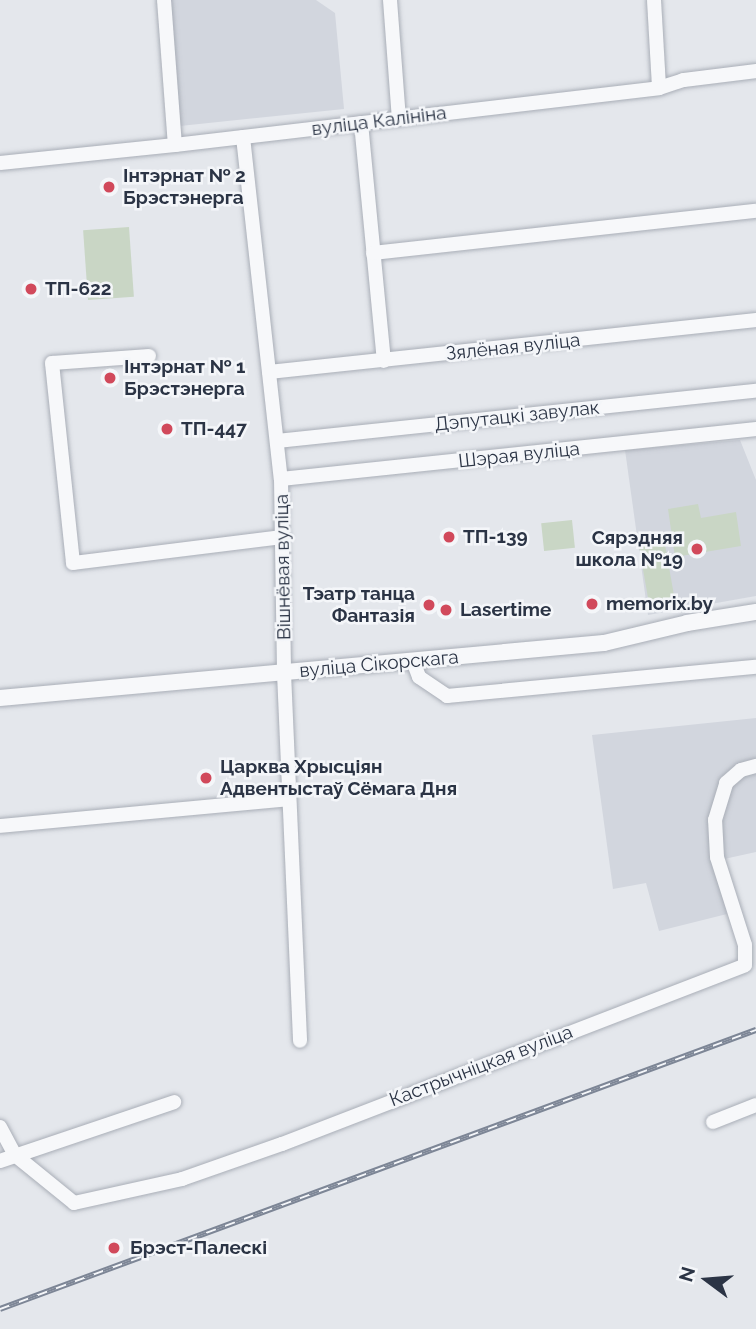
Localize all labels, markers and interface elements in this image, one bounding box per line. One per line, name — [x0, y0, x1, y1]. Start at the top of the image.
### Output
street label: вуліца Калініна — [310, 101, 448, 141]
place label: Інтэрнат № 2 Брэстэнерга — [123, 165, 246, 209]
marker: Інтэрнат № 2 Брэстэнерга — [101, 179, 117, 195]
place label: ТП-622 — [45, 278, 111, 300]
marker: ТП-622 — [23, 281, 39, 297]
street label: Зялёная вуліца — [445, 329, 581, 365]
place label: Інтэрнат № 1 Брэстэнерга — [124, 356, 245, 400]
marker: Інтэрнат № 1 Брэстэнерга — [102, 370, 118, 386]
street label: Дэпутацкі завулак — [433, 396, 601, 436]
place label: ТП-447 — [181, 418, 247, 440]
marker: ТП-447 — [159, 421, 175, 437]
street label: Шэрая вуліца — [457, 437, 581, 473]
street label: Вішнёвая вуліца — [270, 494, 296, 640]
place label: ТП-139 — [463, 526, 528, 548]
place label: Сярэдняя школа №19 — [576, 527, 683, 571]
marker: ТП-139 — [441, 529, 457, 545]
marker: Сярэдняя школа №19 — [689, 541, 705, 557]
place label: Тэатр танца Фантазія — [303, 583, 415, 627]
place label: memorix.by — [606, 593, 713, 615]
marker: memorix.by — [584, 596, 600, 612]
marker: Тэатр танца Фантазія — [421, 597, 437, 613]
place label: Lasertime — [460, 599, 551, 621]
marker: Lasertime — [438, 602, 454, 618]
street label: вуліца Сікорскага — [298, 646, 460, 682]
place label: Царква Хрысціян Адвентыстаў Сёмага Дня — [220, 756, 458, 800]
marker: Царква Хрысціян Адвентыстаў Сёмага Дня — [198, 770, 214, 786]
street label: Кастрычніцкая вуліца — [386, 1021, 576, 1111]
place label: Брэст-Палескі — [130, 1237, 267, 1259]
marker: Брэст-Палескі — [104, 1238, 124, 1258]
north arrow — [672, 1245, 742, 1315]
text: N — [674, 1264, 699, 1284]

